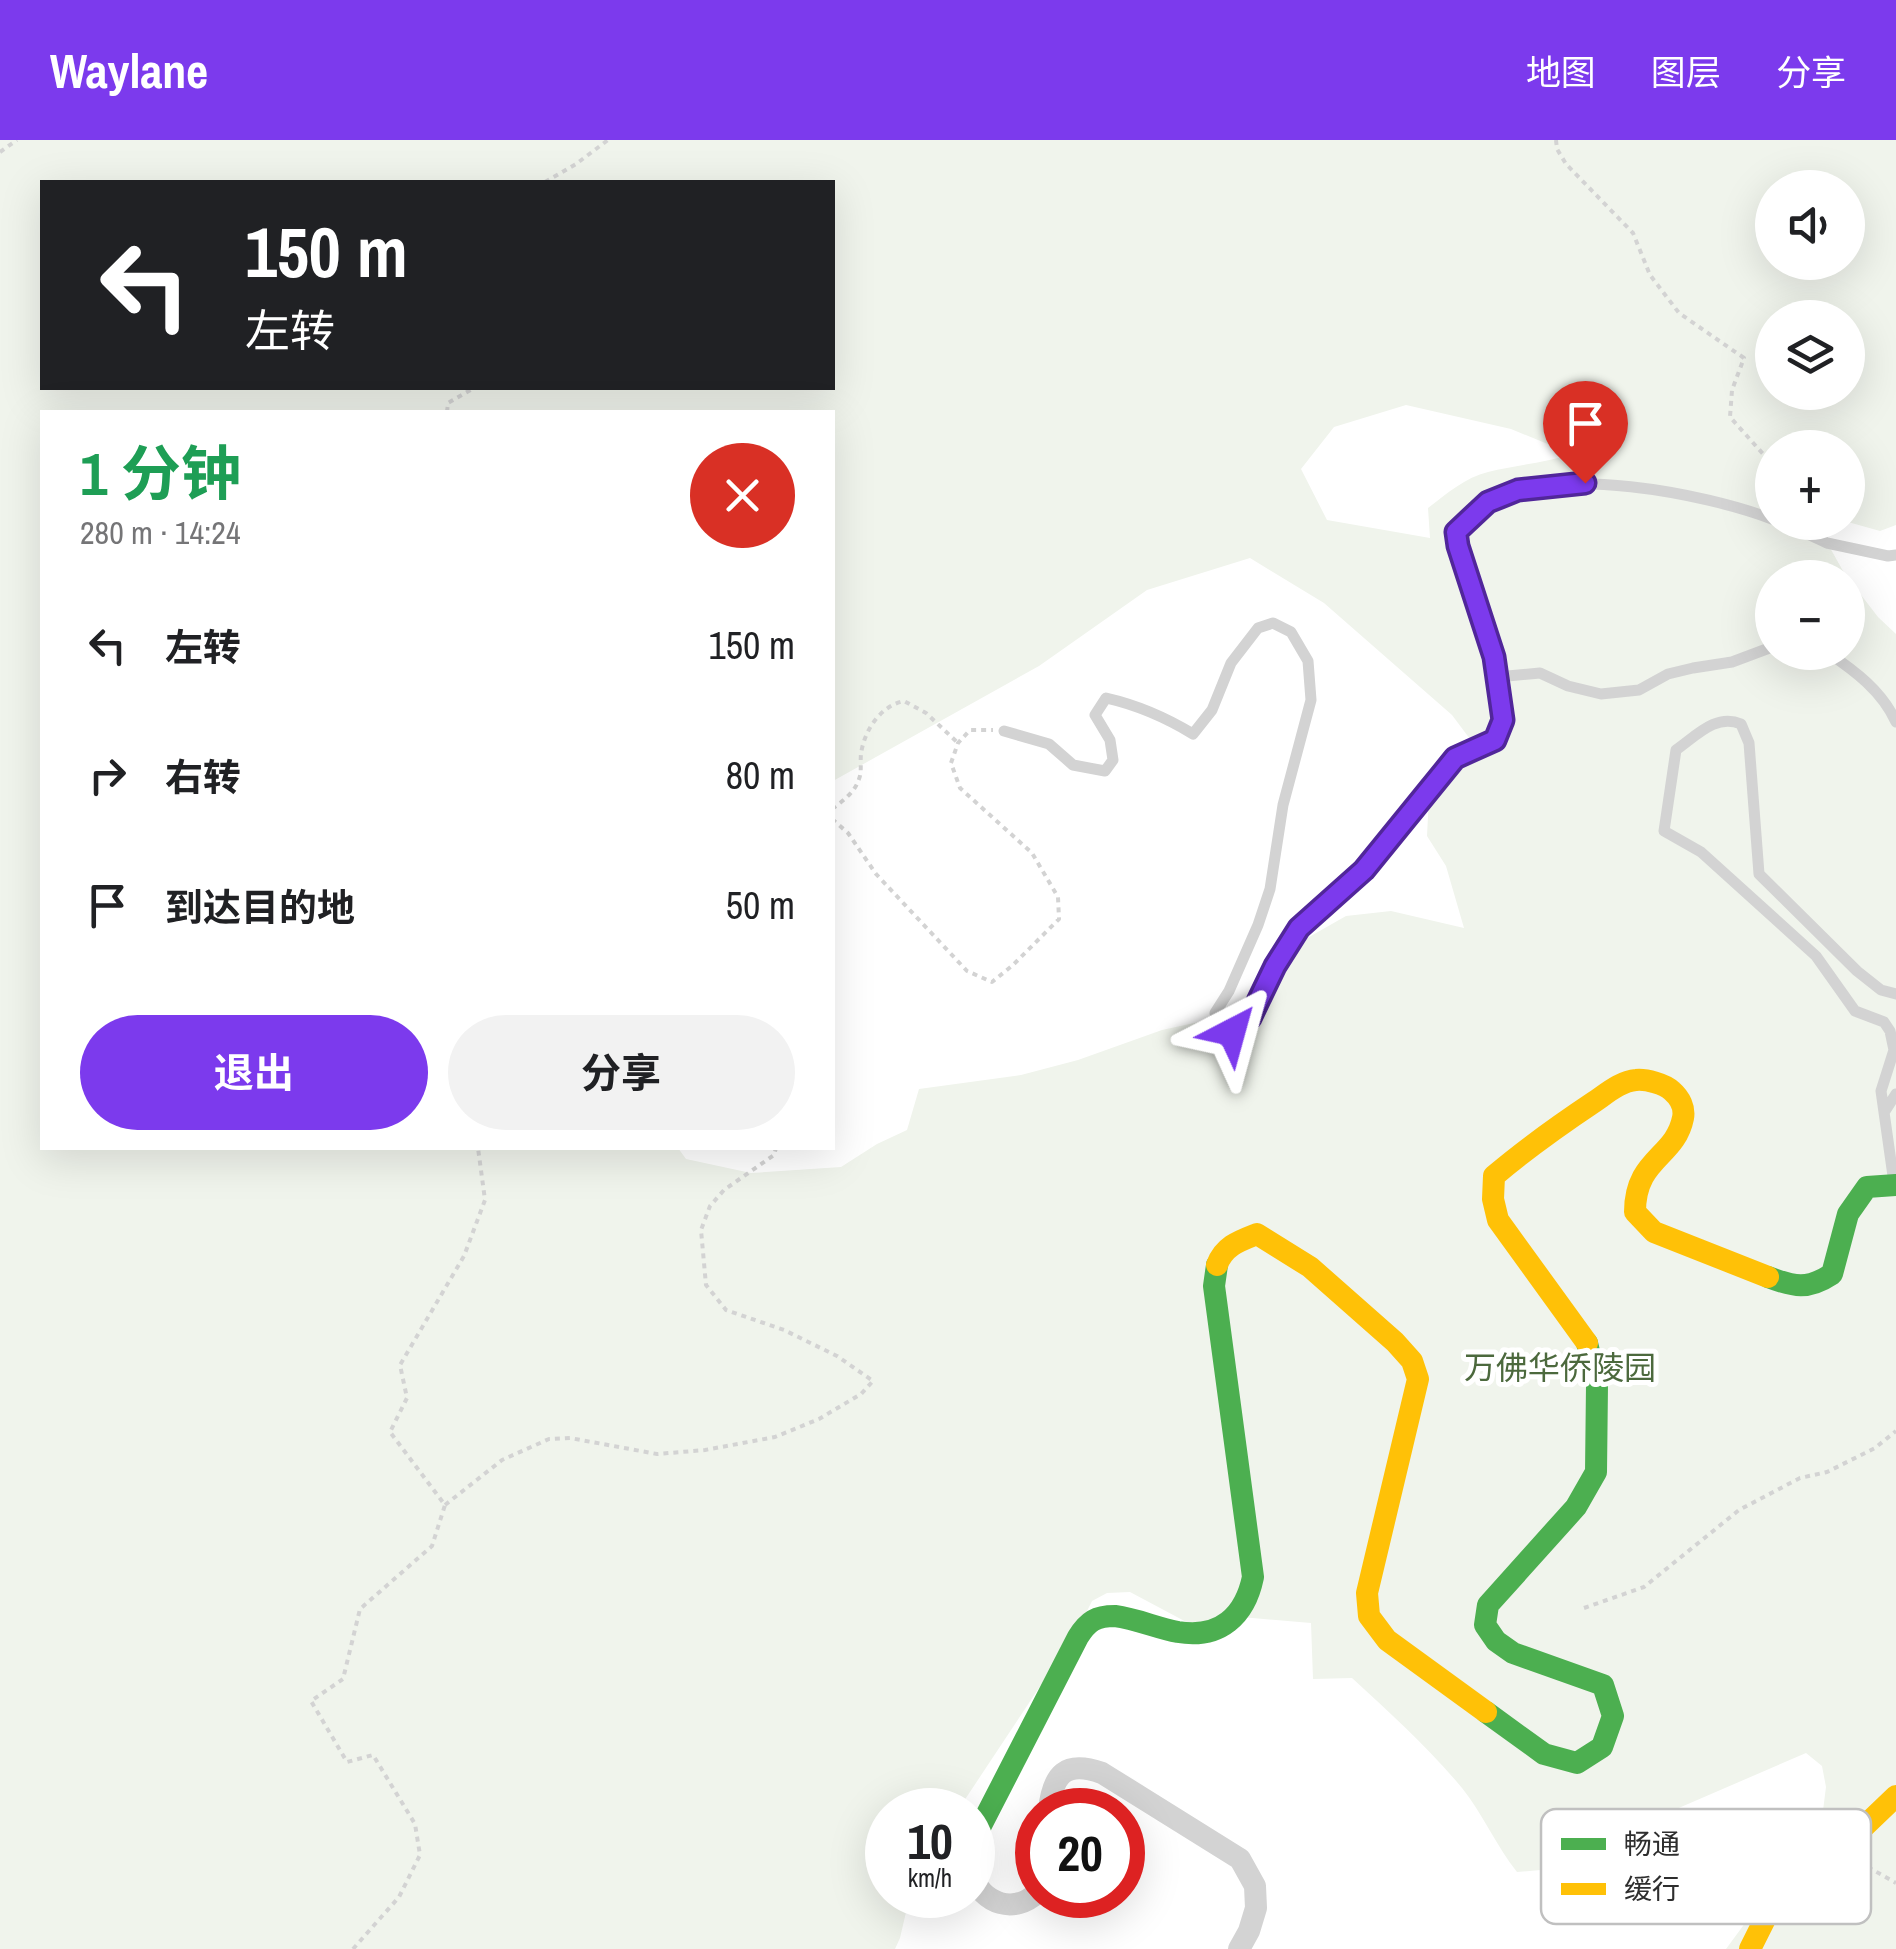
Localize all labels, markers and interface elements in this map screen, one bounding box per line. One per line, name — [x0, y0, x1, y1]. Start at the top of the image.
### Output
text: Waylane — [50, 38, 208, 103]
text: 地图 — [1526, 49, 1596, 96]
text: 图层 — [1651, 49, 1721, 96]
text: 分享 — [1776, 49, 1846, 96]
map controls — [1755, 170, 1865, 670]
button: sound — [1755, 170, 1865, 280]
text: 150 m — [245, 205, 408, 299]
icon: left — [80, 220, 210, 350]
text: 左转 — [245, 300, 335, 361]
button: layers — [1755, 300, 1865, 410]
pin — [1543, 381, 1628, 484]
icon: arrive — [1558, 396, 1613, 451]
button: + — [1755, 430, 1865, 540]
text: 1 分钟 — [80, 433, 241, 514]
button: close — [690, 443, 795, 548]
text: 280 m · 14:24 — [80, 511, 240, 554]
button: − — [1755, 560, 1865, 670]
icon: left — [80, 618, 135, 673]
text: 150 m — [708, 620, 795, 671]
text: 左转 — [165, 622, 241, 673]
icon: right — [80, 748, 135, 803]
text: 80 m — [726, 750, 795, 801]
text: 右转 — [165, 752, 241, 803]
icon: arrive — [80, 878, 135, 933]
text: 50 m — [726, 880, 795, 931]
text: 到达目的地 — [165, 882, 355, 933]
position arrow — [1180, 980, 1284, 1084]
button: 退出 — [80, 1015, 428, 1130]
button: 分享 — [448, 1015, 795, 1130]
park label: 万佛华侨陵园 — [1464, 1346, 1656, 1389]
speed limit sign: 20 — [1015, 1788, 1145, 1918]
text: 10 — [907, 1807, 953, 1875]
legend — [1541, 1809, 1871, 1924]
text: 畅通 — [1624, 1825, 1680, 1863]
text: km/h — [908, 1861, 952, 1895]
text: 缓行 — [1624, 1870, 1680, 1908]

